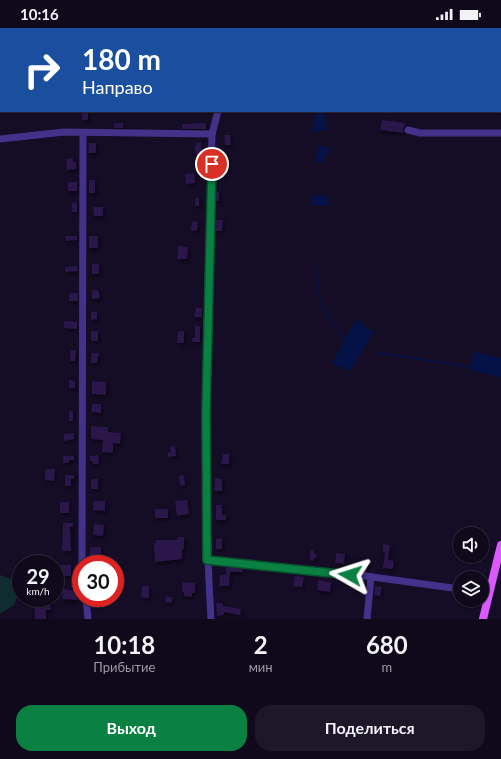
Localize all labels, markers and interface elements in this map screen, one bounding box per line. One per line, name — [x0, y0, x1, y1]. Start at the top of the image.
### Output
text: 10:16 — [20, 5, 59, 23]
text: 180 m — [82, 42, 161, 76]
icon: right — [16, 44, 68, 96]
text: Направо — [82, 76, 153, 98]
pin — [195, 147, 229, 181]
icon: arrive — [201, 153, 223, 175]
map controls — [453, 527, 489, 607]
button: sound — [453, 527, 489, 563]
position arrow — [329, 554, 371, 596]
speed limit sign: 30 — [72, 555, 124, 607]
text: 29 — [26, 564, 50, 588]
button: layers — [453, 571, 489, 607]
text: km/h — [26, 585, 50, 597]
text: 10:18 — [93, 630, 155, 659]
text: 2 — [254, 630, 268, 659]
text: 680 — [366, 630, 408, 659]
text: Прибытие — [93, 659, 155, 675]
text: мин — [249, 659, 273, 675]
text: m — [381, 659, 392, 675]
button: Выход — [16, 705, 247, 751]
button: Поделиться — [255, 705, 485, 751]

